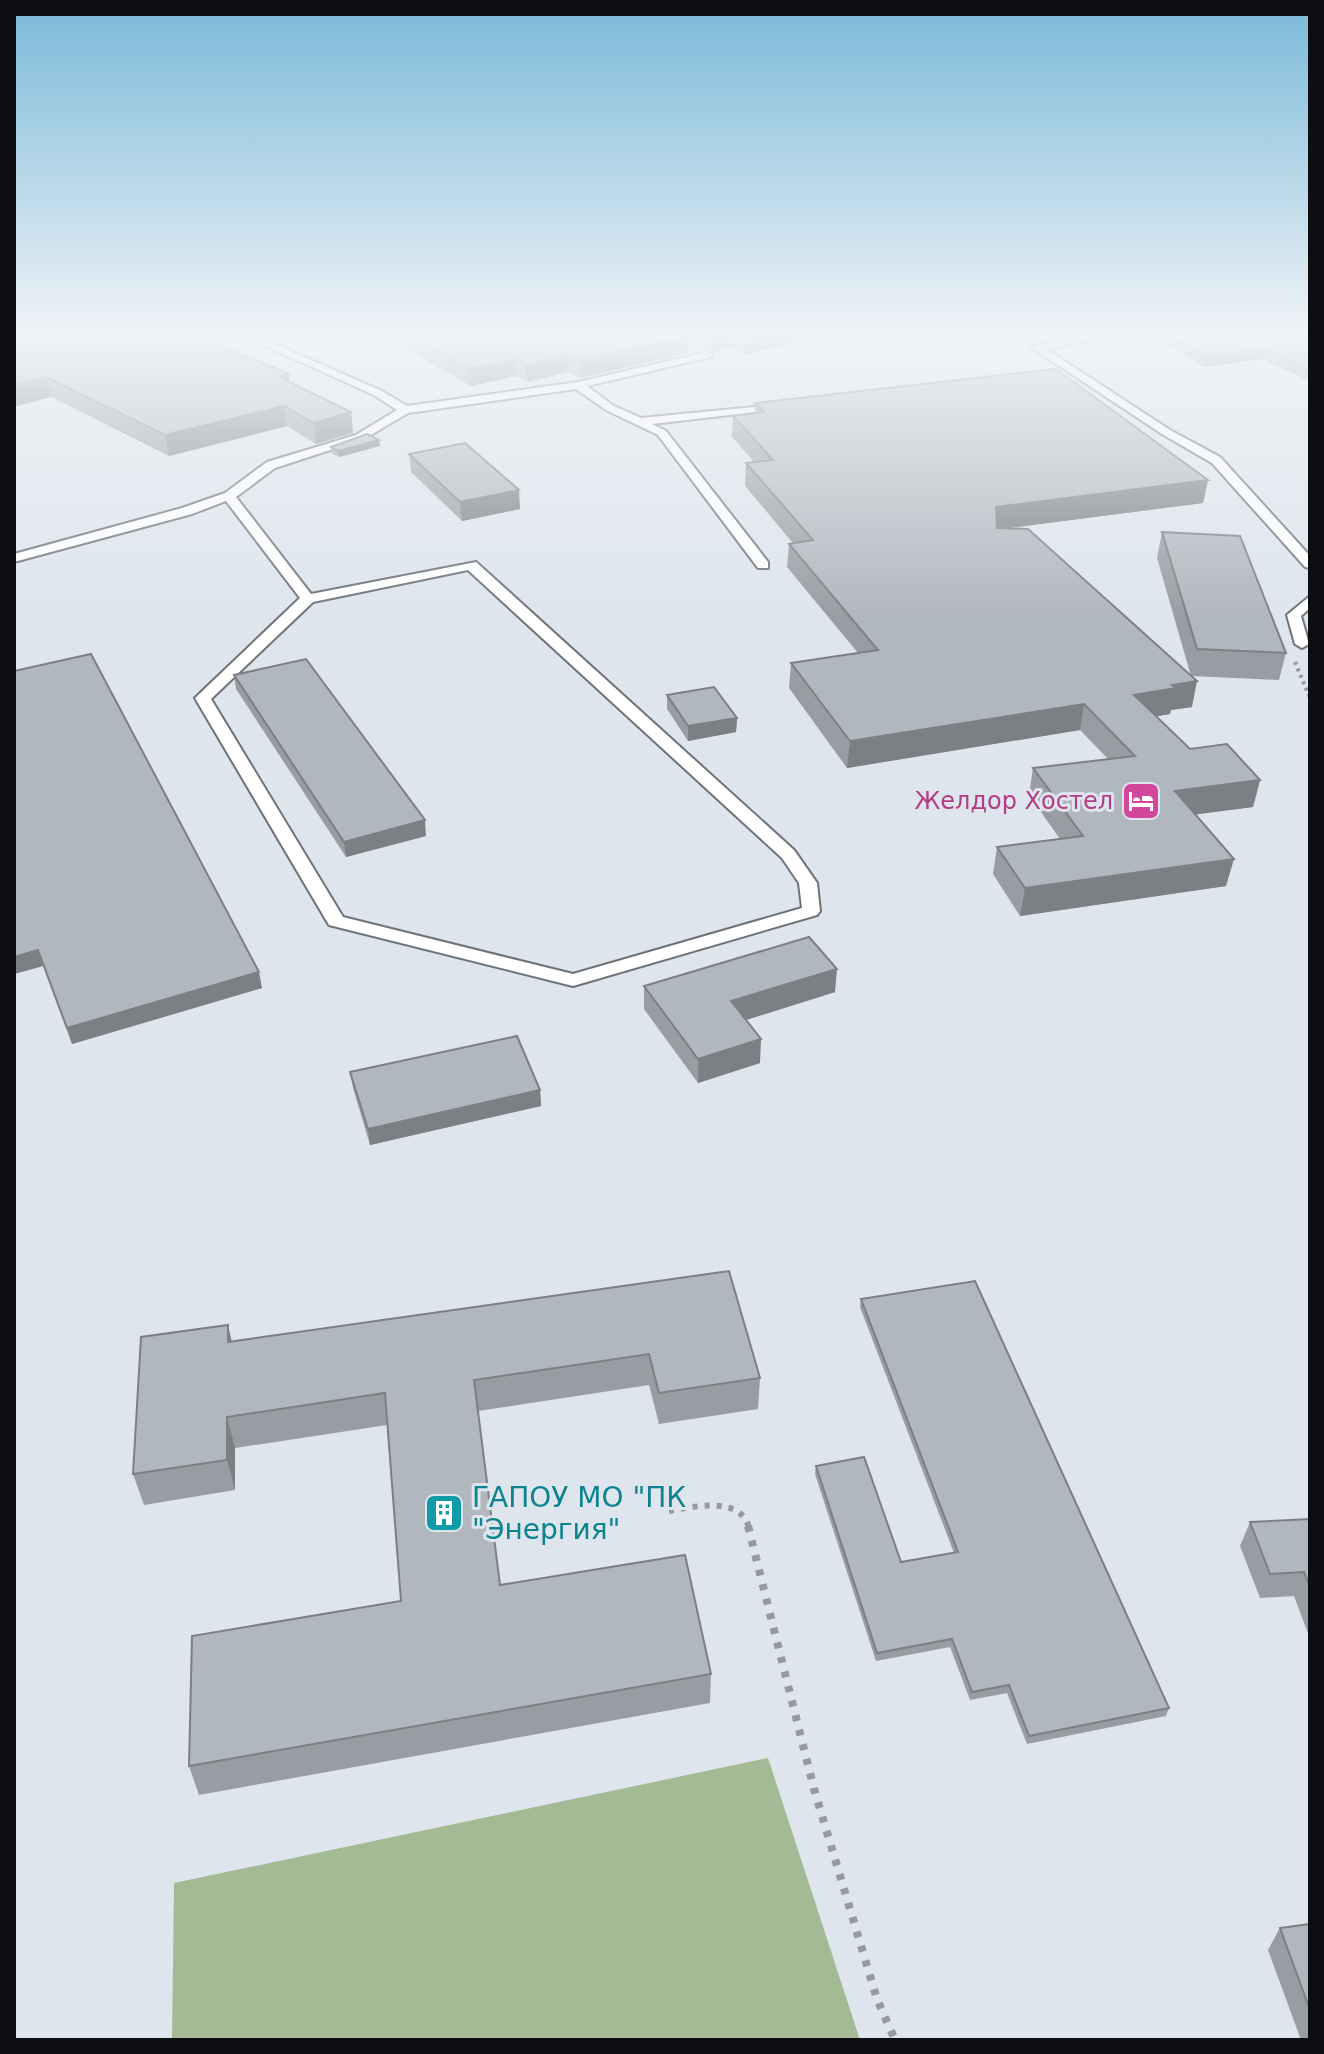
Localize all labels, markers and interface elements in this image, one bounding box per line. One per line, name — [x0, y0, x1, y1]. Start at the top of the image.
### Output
hotel icon: Желдор Хостел — [1120, 780, 1162, 822]
place label: Желдор Хостел — [914, 787, 1113, 815]
place label: ГАПОУ МО "ПК "Энергия" — [472, 1481, 686, 1546]
building icon: ГАПОУ МО "ПК "Энергия" — [423, 1492, 465, 1534]

